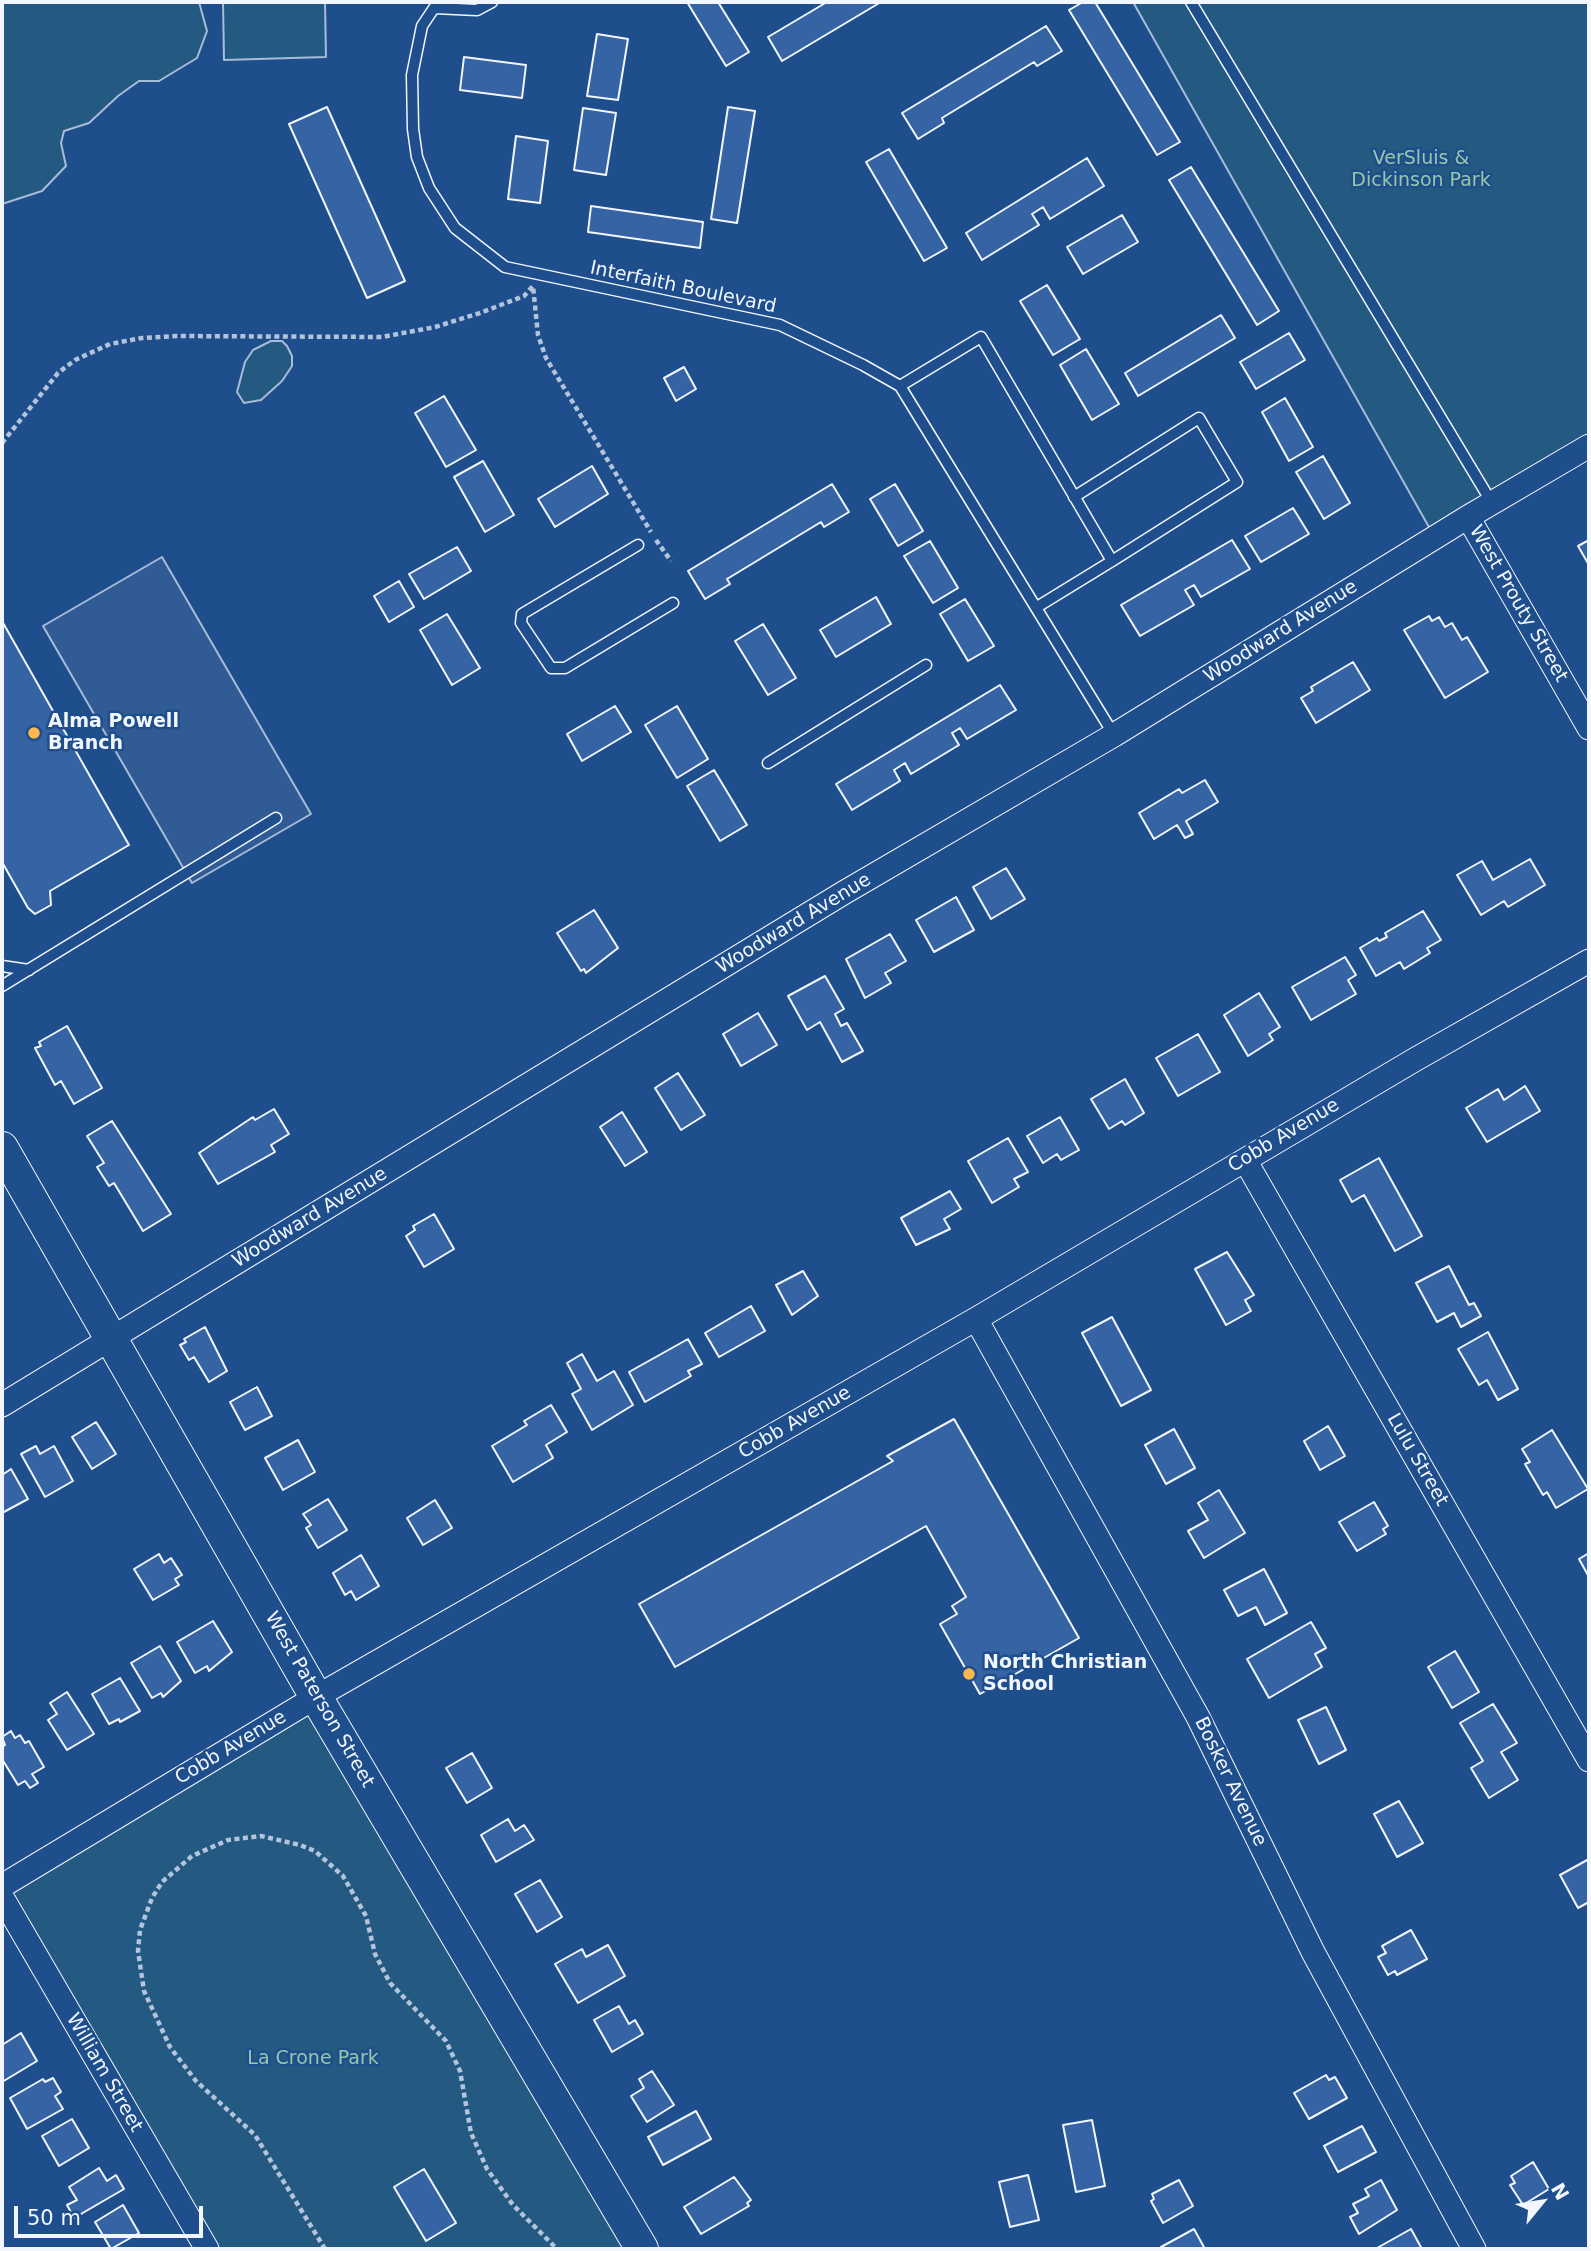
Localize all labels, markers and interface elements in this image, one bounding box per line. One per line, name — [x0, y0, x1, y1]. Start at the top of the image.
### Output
park label: VerSluis & Dickinson Park — [1351, 148, 1491, 192]
street label: Interfaith Boulevard — [588, 257, 778, 319]
street label: West Prouty Street — [1464, 521, 1572, 687]
street label: Woodward Avenue — [1200, 576, 1362, 688]
place label: Alma Powell Branch — [48, 711, 179, 755]
marker: Alma Powell Branch — [26, 725, 42, 741]
street label: Woodward Avenue — [713, 869, 875, 979]
street label: Cobb Avenue — [1224, 1094, 1344, 1178]
street label: Woodward Avenue — [229, 1163, 391, 1273]
street label: Cobb Avenue — [735, 1382, 855, 1464]
street label: Lulu Street — [1381, 1410, 1453, 1510]
street label: West Paterson Street — [259, 1608, 379, 1792]
place label: North Christian School — [983, 1652, 1147, 1696]
marker: North Christian School — [961, 1666, 977, 1682]
street label: Cobb Avenue — [171, 1706, 291, 1790]
street label: Bosker Avenue — [1189, 1714, 1271, 1850]
street label: William Street — [61, 2010, 147, 2136]
park label: La Crone Park — [247, 2048, 379, 2070]
north arrow — [1507, 2167, 1577, 2237]
text: N — [1547, 2179, 1574, 2204]
scale bar — [18, 2192, 206, 2236]
text: 50 m — [27, 2206, 81, 2230]

